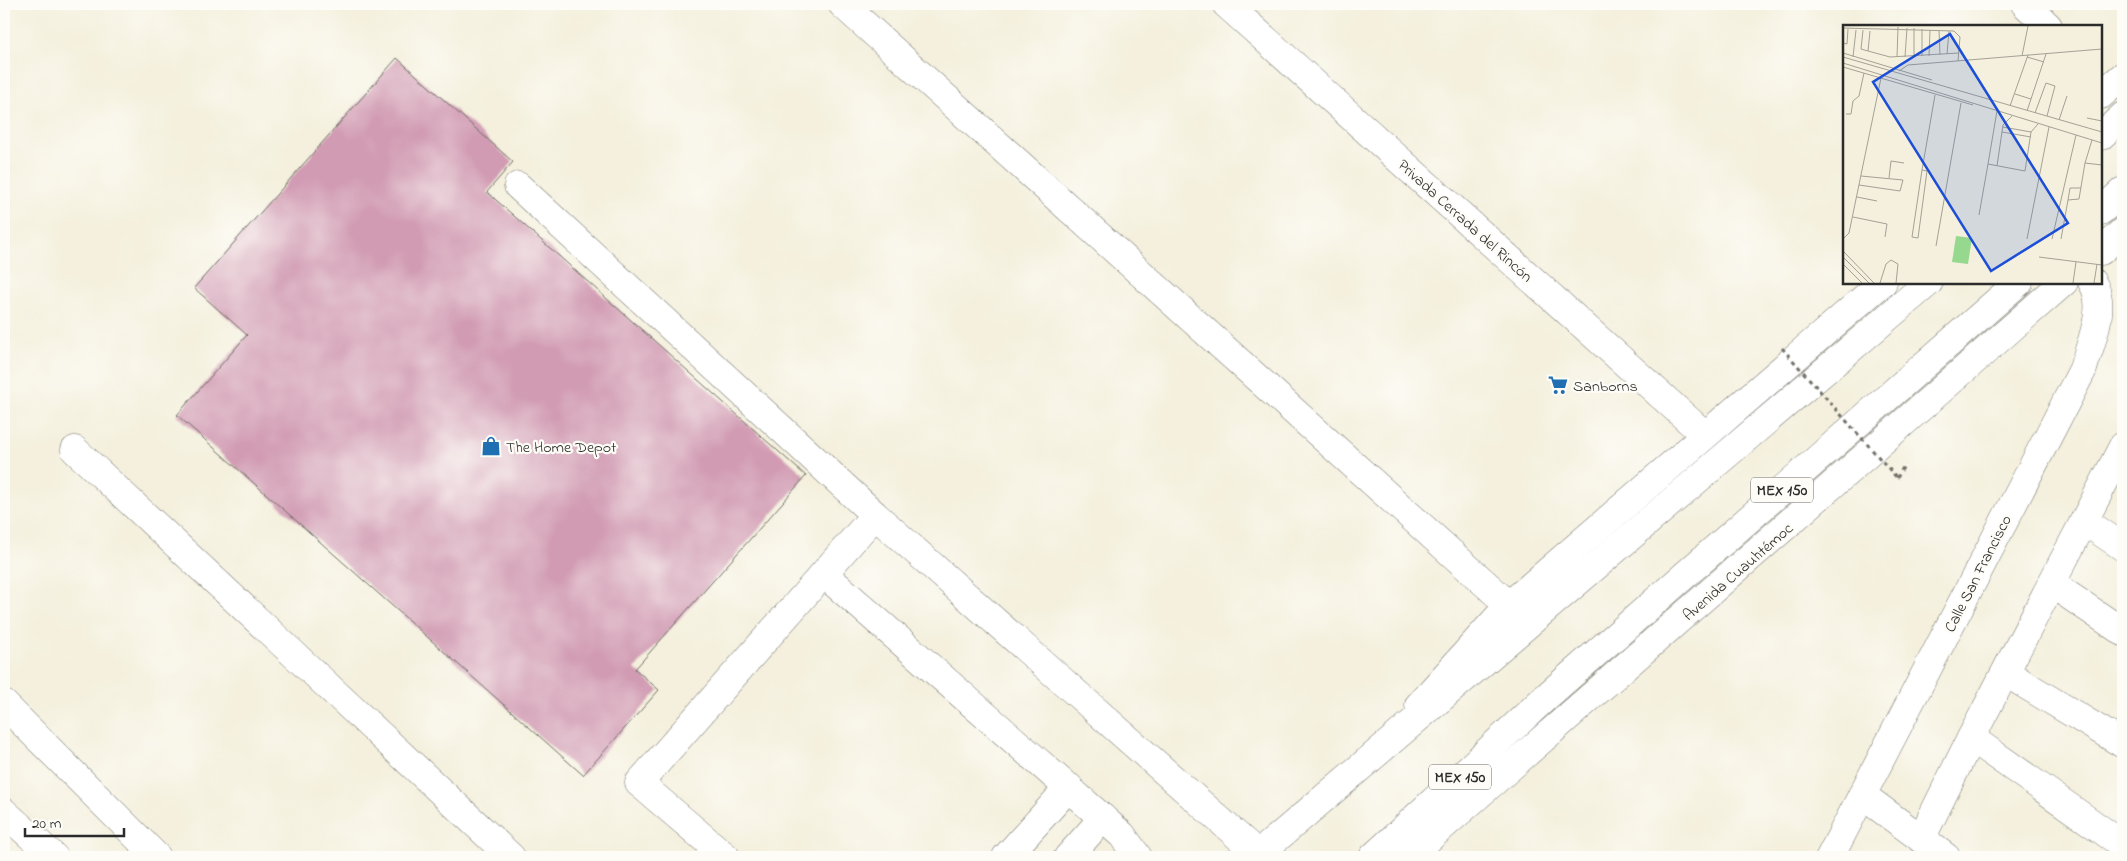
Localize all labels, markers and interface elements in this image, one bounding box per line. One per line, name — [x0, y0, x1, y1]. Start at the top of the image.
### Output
inset map — [1843, 25, 2102, 284]
street label: Privada Cerrada del Rincón — [1392, 154, 1538, 289]
supermarket icon: Sanborns — [1547, 374, 1569, 396]
place label: Sanborns — [1573, 375, 1638, 399]
shop icon: The Home Depot — [480, 435, 502, 457]
place label: The Home Depot — [506, 436, 617, 460]
road number: MEX 150 — [1751, 478, 1813, 502]
street label: Calle San Francisco — [1939, 511, 2019, 637]
street label: Avenida Cuauhtémoc — [1678, 517, 1800, 627]
road number: MEX 150 — [1429, 764, 1491, 790]
scale bar — [25, 806, 124, 838]
text: 20 m — [32, 813, 62, 835]

